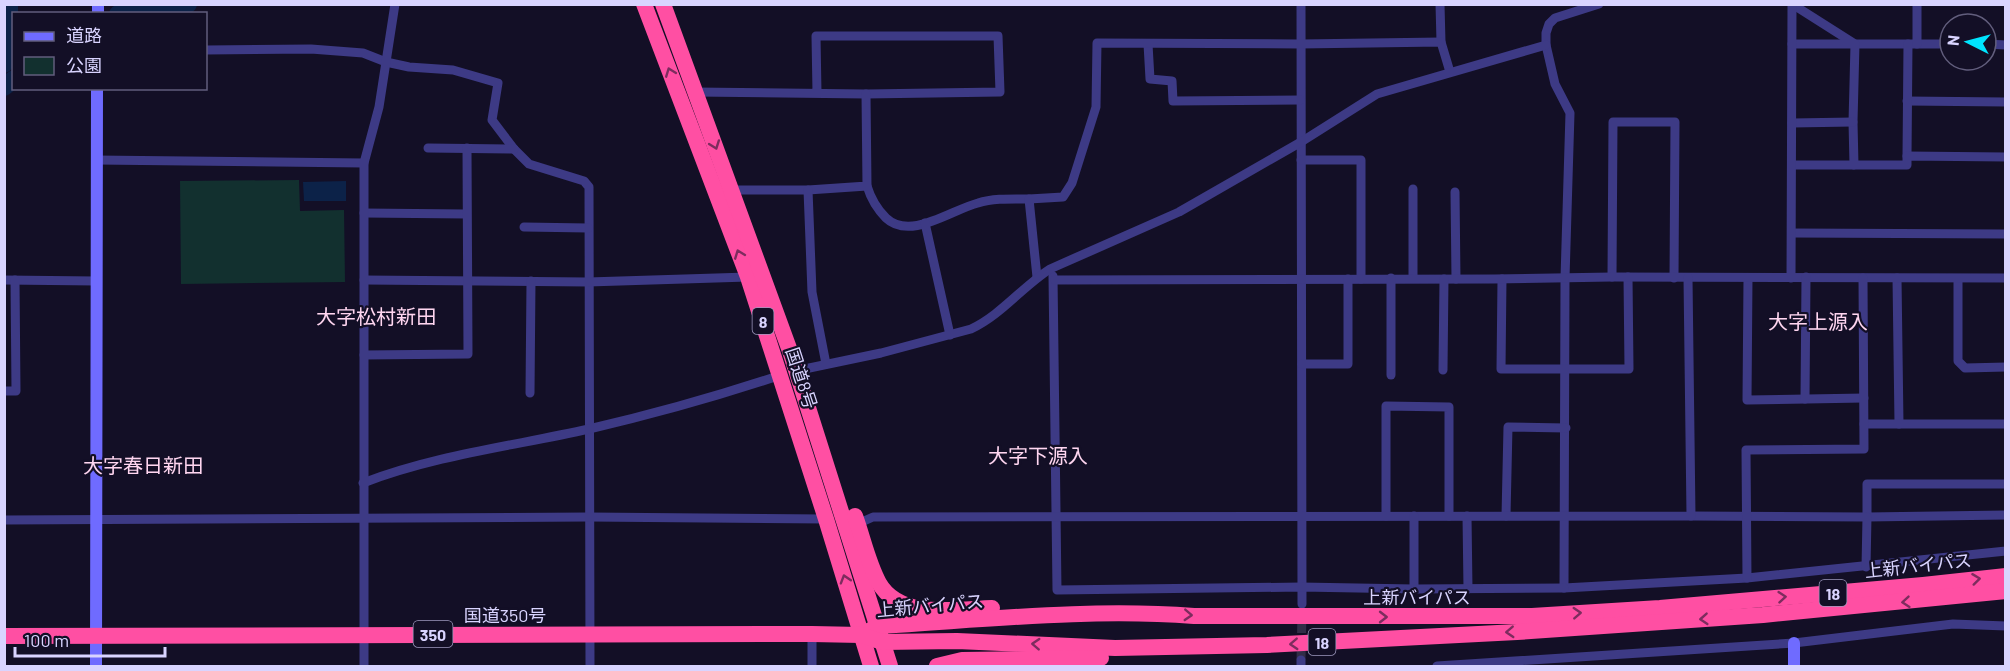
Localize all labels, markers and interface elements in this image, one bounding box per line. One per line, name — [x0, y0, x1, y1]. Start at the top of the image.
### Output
legend — [12, 12, 207, 90]
north arrow — [1938, 12, 1998, 72]
text: 道路 — [66, 24, 102, 46]
text: N — [1943, 34, 1963, 47]
text: 公園 — [66, 54, 102, 76]
one-way arrow — [665, 67, 677, 78]
one-way arrow — [707, 139, 720, 150]
one-way arrow — [734, 249, 747, 260]
district label: 大字松村新田 — [316, 304, 436, 328]
road number: 8 — [752, 308, 774, 334]
district label: 大字上源入 — [1768, 309, 1868, 333]
street label: 国道8号 — [782, 344, 822, 412]
district label: 大字下源入 — [988, 443, 1088, 467]
district label: 大字春日新田 — [83, 453, 203, 477]
street label: 上新バイパス — [1863, 548, 1973, 582]
one-way arrow — [1971, 573, 1980, 586]
one-way arrow — [840, 574, 852, 585]
road number: 18 — [1820, 580, 1846, 606]
street label: 上新バイパス — [1363, 586, 1471, 608]
street label: 上新バイパス — [875, 589, 985, 621]
one-way arrow — [1777, 591, 1786, 604]
one-way arrow — [1901, 595, 1910, 608]
street label: 国道350号 — [464, 604, 546, 626]
one-way arrow — [1573, 606, 1582, 619]
one-way arrow — [1183, 609, 1192, 622]
one-way arrow — [1378, 611, 1387, 623]
one-way arrow — [1700, 613, 1709, 626]
scale bar — [15, 620, 165, 658]
road number: 350 — [414, 621, 452, 647]
one-way arrow — [1505, 626, 1514, 639]
text: 100 m — [24, 629, 69, 651]
road number: 18 — [1308, 629, 1336, 655]
one-way arrow — [1290, 637, 1299, 650]
one-way arrow — [1032, 638, 1041, 651]

